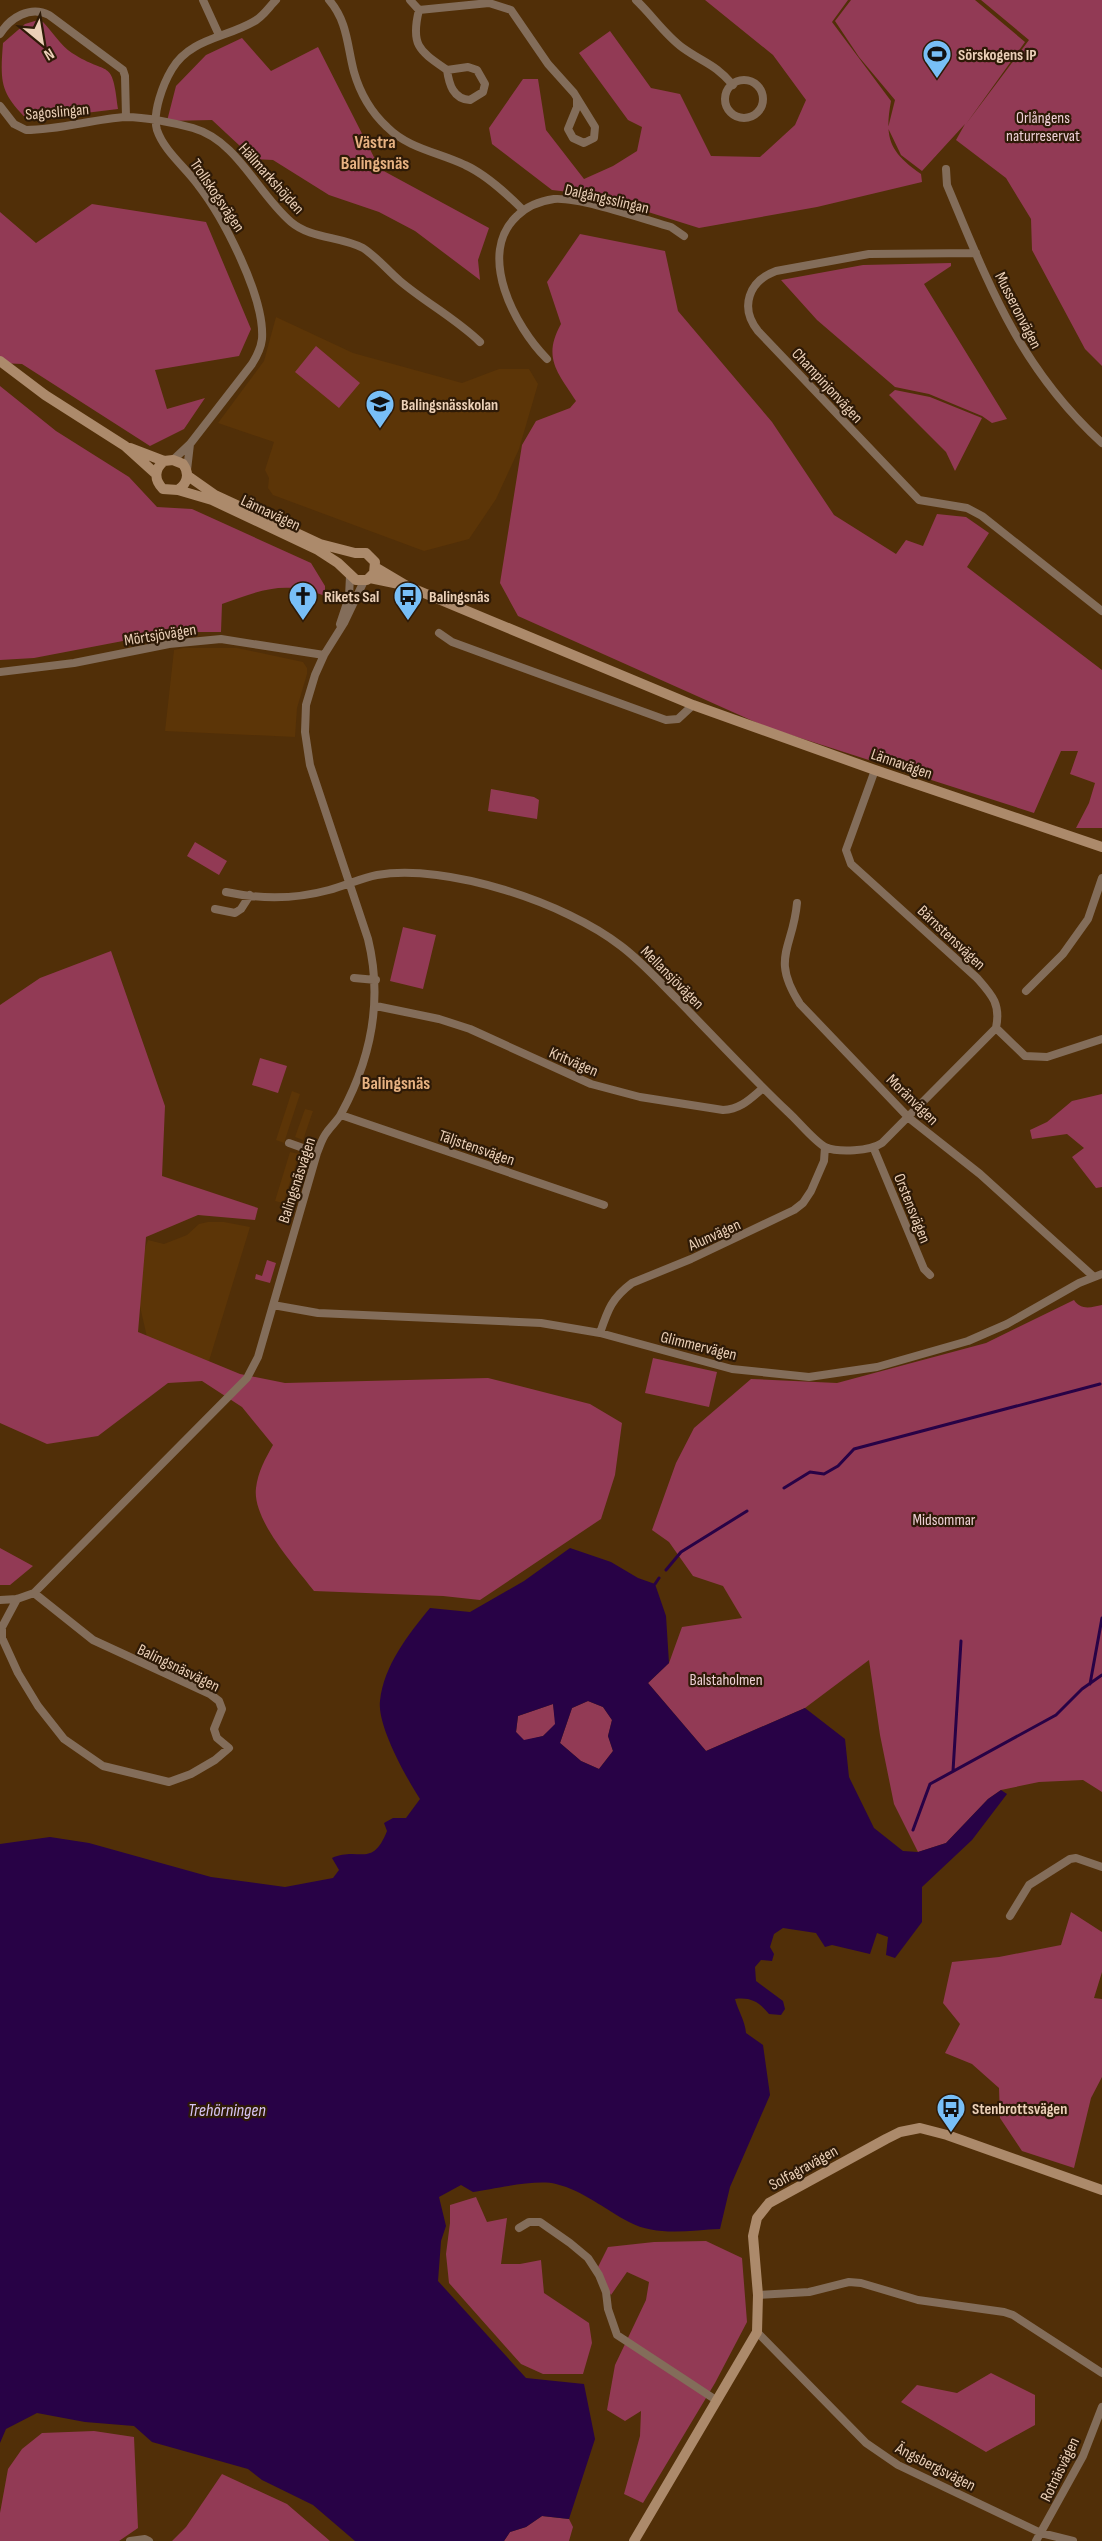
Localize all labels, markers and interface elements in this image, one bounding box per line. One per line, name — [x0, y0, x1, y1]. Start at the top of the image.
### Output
north arrow — [12, 12, 72, 72]
sports icon: Sörskogens IP — [921, 38, 953, 80]
text: N — [40, 43, 57, 64]
place label: Sörskogens IP — [958, 46, 1037, 65]
street label: Sagoslingan — [24, 100, 90, 125]
park label: Orlångens naturreservat — [1006, 109, 1080, 146]
district label: Västra Balingsnäs — [341, 132, 409, 174]
street label: Hällmarkshöjden — [234, 140, 308, 219]
street label: Trollskogsvägen — [185, 156, 248, 236]
street label: Dalgångsslingan — [563, 181, 651, 218]
street label: Musseronvägen — [990, 269, 1045, 352]
street label: Champinjonvägen — [787, 345, 866, 427]
school or university icon: Balingsnässkolan — [364, 388, 396, 430]
place label: Balingsnässkolan — [401, 396, 498, 415]
street label: Lännavägen — [238, 491, 303, 535]
church icon: Rikets Sal — [287, 580, 319, 622]
bus stop icon: Balingsnäs — [392, 580, 424, 622]
place label: Rikets Sal — [324, 588, 379, 607]
place label: Balingsnäs — [429, 588, 490, 607]
street label: Mörtsjövägen — [123, 620, 198, 651]
street label: Lännavägen — [868, 745, 935, 784]
street label: Bärnstensvägen — [913, 902, 989, 974]
street label: Mellansjövägen — [636, 942, 708, 1014]
street label: Kritvägen — [546, 1044, 601, 1081]
street label: Moränvägen — [882, 1071, 942, 1130]
district label: Balingsnäs — [362, 1073, 430, 1094]
street label: Täljstensvägen — [436, 1127, 517, 1170]
street label: Balingsnäsvägen — [275, 1135, 320, 1226]
street label: Orstensvägen — [889, 1171, 934, 1246]
street label: Alunvägen — [685, 1215, 744, 1256]
street label: Glimmervägen — [659, 1328, 739, 1365]
park label: Midsommar — [913, 1511, 976, 1530]
street label: Balingsnäsvägen — [134, 1640, 223, 1696]
park label: Balstaholmen — [689, 1671, 763, 1690]
bus stop icon: Stenbrottsvägen — [935, 2092, 967, 2134]
water label: Trehörningen — [188, 2100, 266, 2121]
place label: Stenbrottsvägen — [972, 2100, 1067, 2119]
street label: Solfagravägen — [766, 2142, 841, 2195]
street label: Rotnäsvägen — [1037, 2434, 1084, 2505]
street label: Ängsbergsvägen — [891, 2439, 978, 2496]

